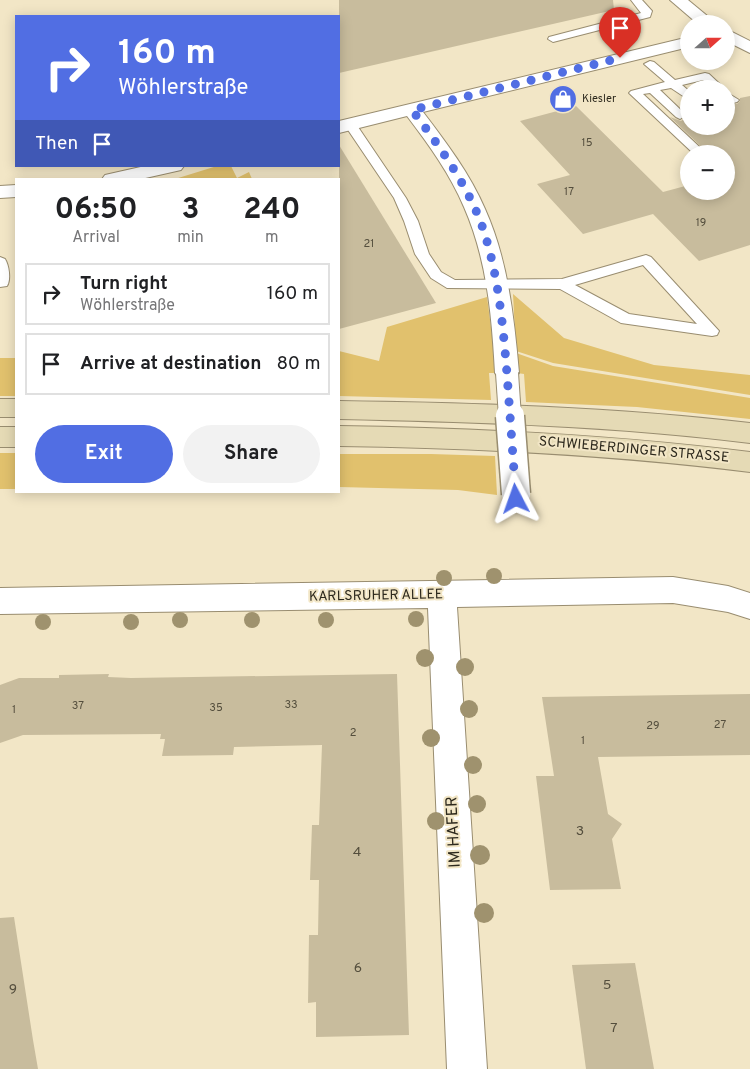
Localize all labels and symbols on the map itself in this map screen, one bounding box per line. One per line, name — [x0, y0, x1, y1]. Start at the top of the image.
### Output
pin — [599, 7, 641, 58]
north arrow — [680, 15, 735, 70]
shop icon: Kiesler — [548, 84, 578, 114]
place label: Kiesler — [582, 92, 617, 106]
house number: 15 — [582, 136, 593, 150]
house number: 17 — [564, 185, 574, 199]
house number: 19 — [696, 216, 706, 230]
house number: 21 — [364, 237, 374, 251]
street label: SCHWIEBERDINGER STRASSE — [538, 433, 730, 467]
position arrow — [489, 472, 541, 524]
street label: KARLSRUHER ALLEE — [309, 586, 443, 606]
house number: 33 — [284, 698, 298, 712]
house number: 37 — [72, 699, 84, 713]
house number: 35 — [209, 701, 223, 715]
house number: 1 — [12, 703, 16, 717]
house number: 27 — [714, 718, 726, 732]
house number: 29 — [646, 719, 660, 733]
house number: 2 — [350, 726, 356, 740]
house number: 1 — [581, 734, 585, 748]
street label: IM HAFER — [442, 796, 466, 868]
house number: 3 — [576, 823, 584, 840]
house number: 4 — [353, 844, 361, 861]
house number: 6 — [354, 960, 362, 977]
house number: 5 — [603, 977, 611, 994]
house number: 9 — [9, 981, 17, 998]
house number: 7 — [610, 1020, 618, 1037]

